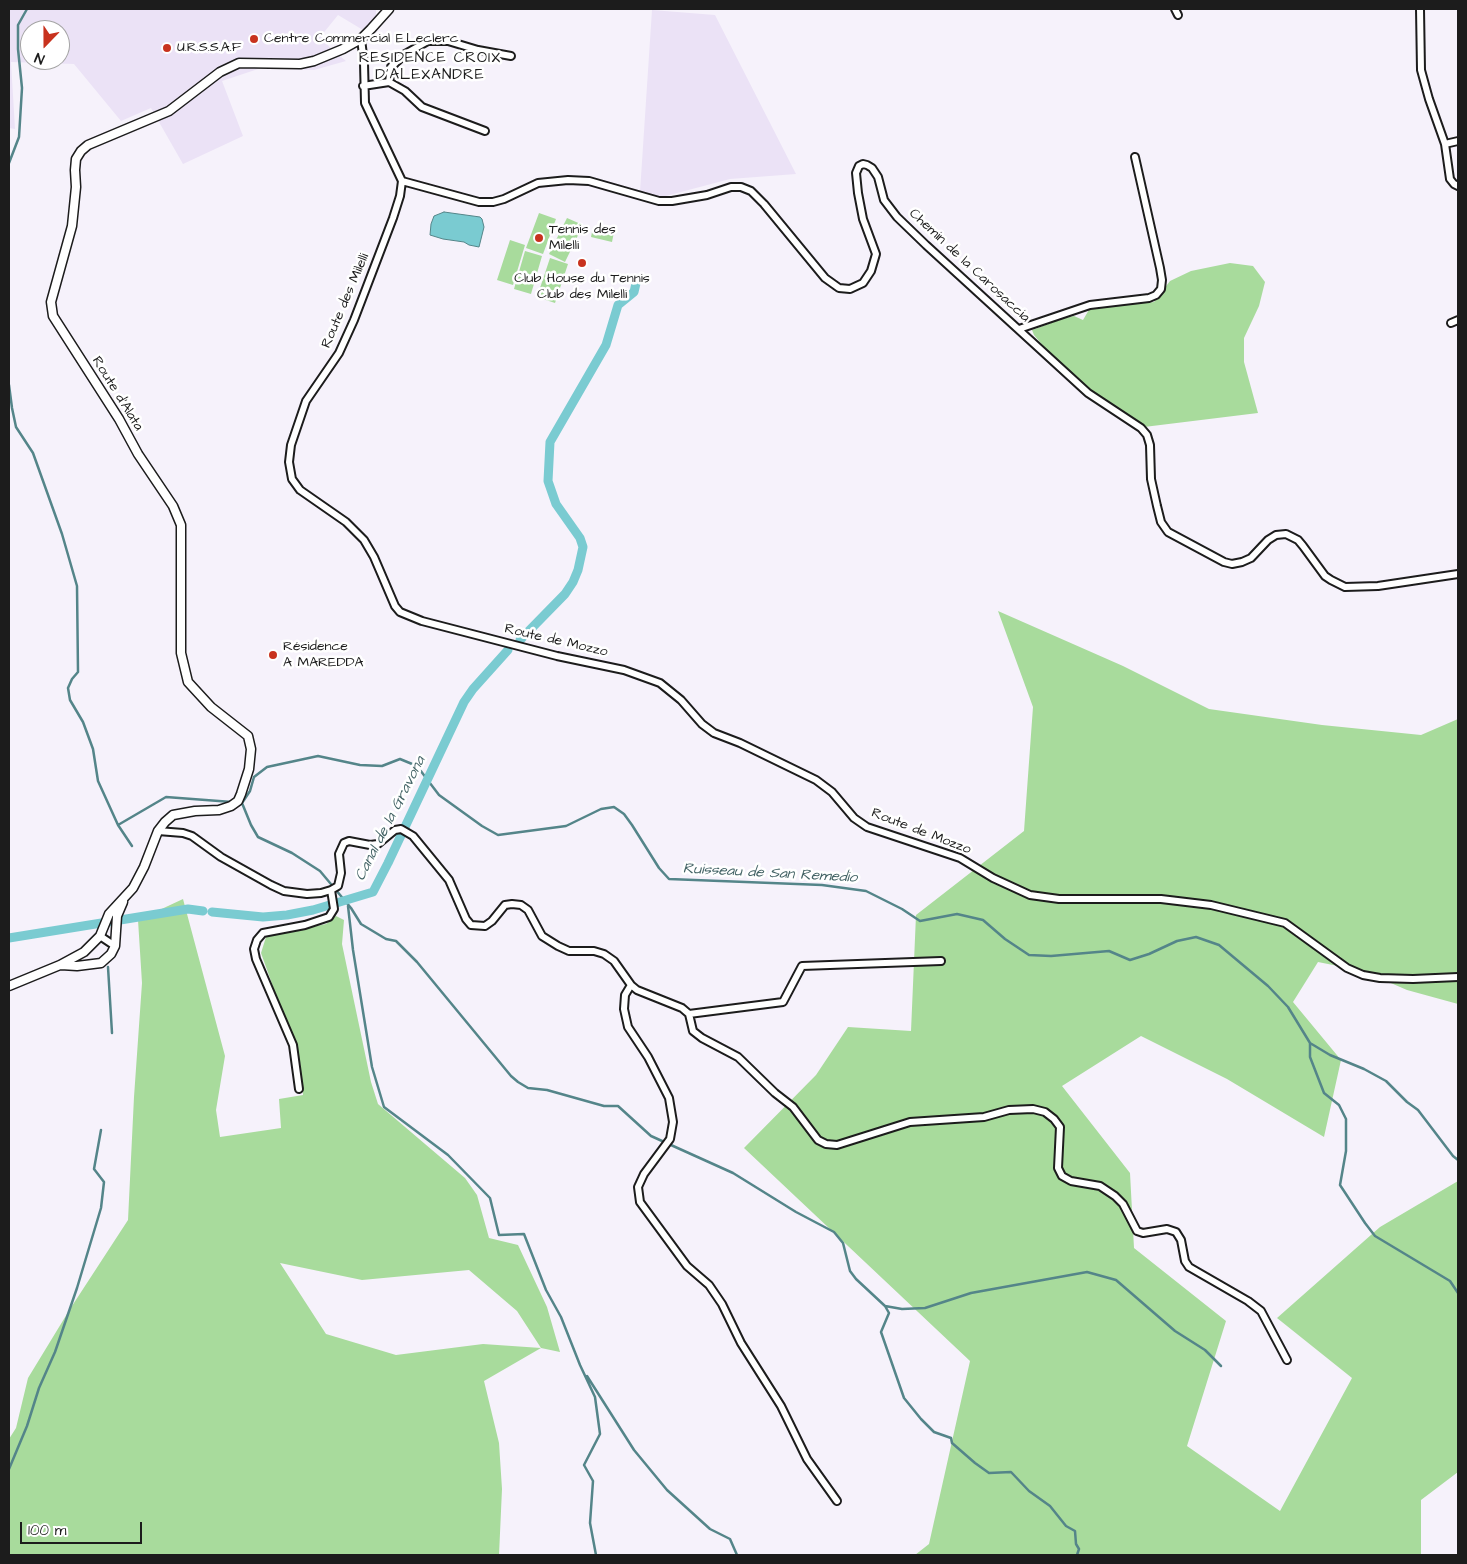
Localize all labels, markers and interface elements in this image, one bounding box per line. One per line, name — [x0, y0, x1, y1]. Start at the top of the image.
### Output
north arrow — [20, 20, 70, 70]
place label: Centre Commercial E.Leclerc — [264, 31, 459, 47]
marker: Centre Commercial E.Leclerc — [248, 33, 260, 45]
place label: U.R.S.S.A.F — [177, 40, 241, 56]
marker: U.R.S.S.A.F — [161, 42, 173, 54]
text: N — [32, 47, 48, 69]
district label: RESIDENCE CROIX D'ALEXANDRE — [357, 50, 503, 85]
street label: Chemin de la Carosaccia — [905, 206, 1033, 326]
place label: Tennis des Milelli — [549, 222, 616, 254]
marker: Tennis des Milelli — [533, 232, 545, 244]
street label: Route des Milelli — [318, 251, 374, 351]
marker: Club House du Tennis Club des Milelli — [576, 257, 588, 269]
place label: Club House du Tennis Club des Milelli — [514, 271, 650, 304]
street label: Route d'Alata — [88, 354, 146, 434]
street label: Route de Mozzo — [503, 621, 609, 661]
place label: Résidence A MAREDDA — [283, 639, 364, 672]
marker: Résidence A MAREDDA — [267, 649, 279, 661]
water label: Canal de la Gravona — [352, 754, 430, 884]
street label: Route de Mozzo — [869, 805, 973, 859]
water label: Ruisseau de San Remedio — [682, 860, 858, 888]
scale bar — [22, 1512, 145, 1544]
text: 100 m — [28, 1520, 67, 1541]

